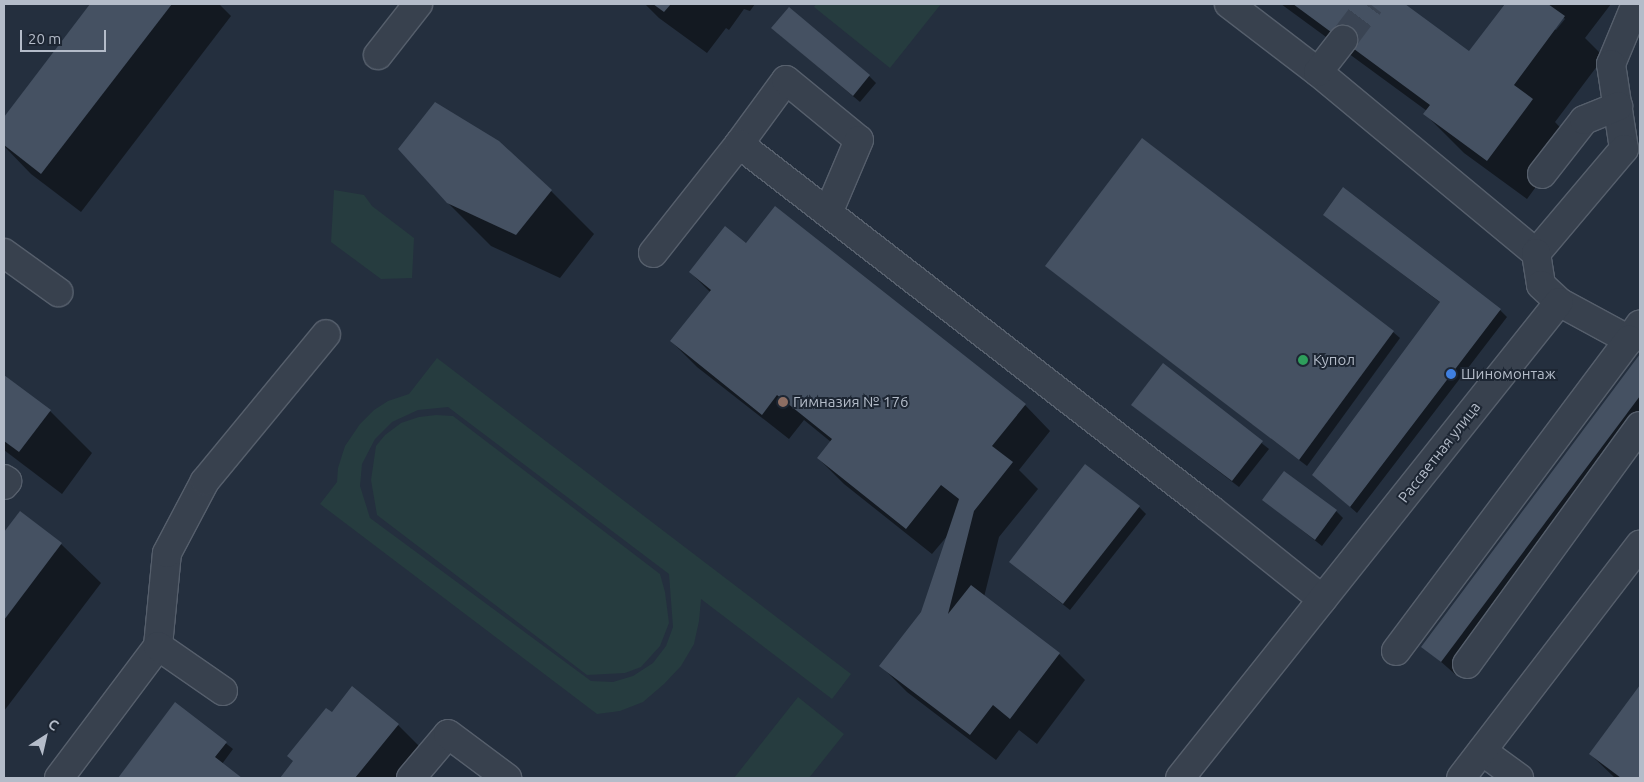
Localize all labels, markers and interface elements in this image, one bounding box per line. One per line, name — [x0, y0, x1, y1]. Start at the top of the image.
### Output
scale bar — [22, 20, 109, 52]
text: 20 m — [28, 30, 61, 47]
place label: Купол — [1313, 351, 1355, 369]
marker: Купол — [1297, 354, 1309, 366]
place label: Шиномонтаж — [1461, 365, 1556, 383]
marker: Шиномонтаж — [1445, 368, 1457, 380]
place label: Гимназия № 176 — [793, 393, 908, 411]
marker: Гимназия № 176 — [777, 396, 789, 408]
street label: Рассветная улица — [1394, 398, 1484, 506]
north arrow — [20, 712, 70, 762]
text: С — [45, 716, 62, 734]

